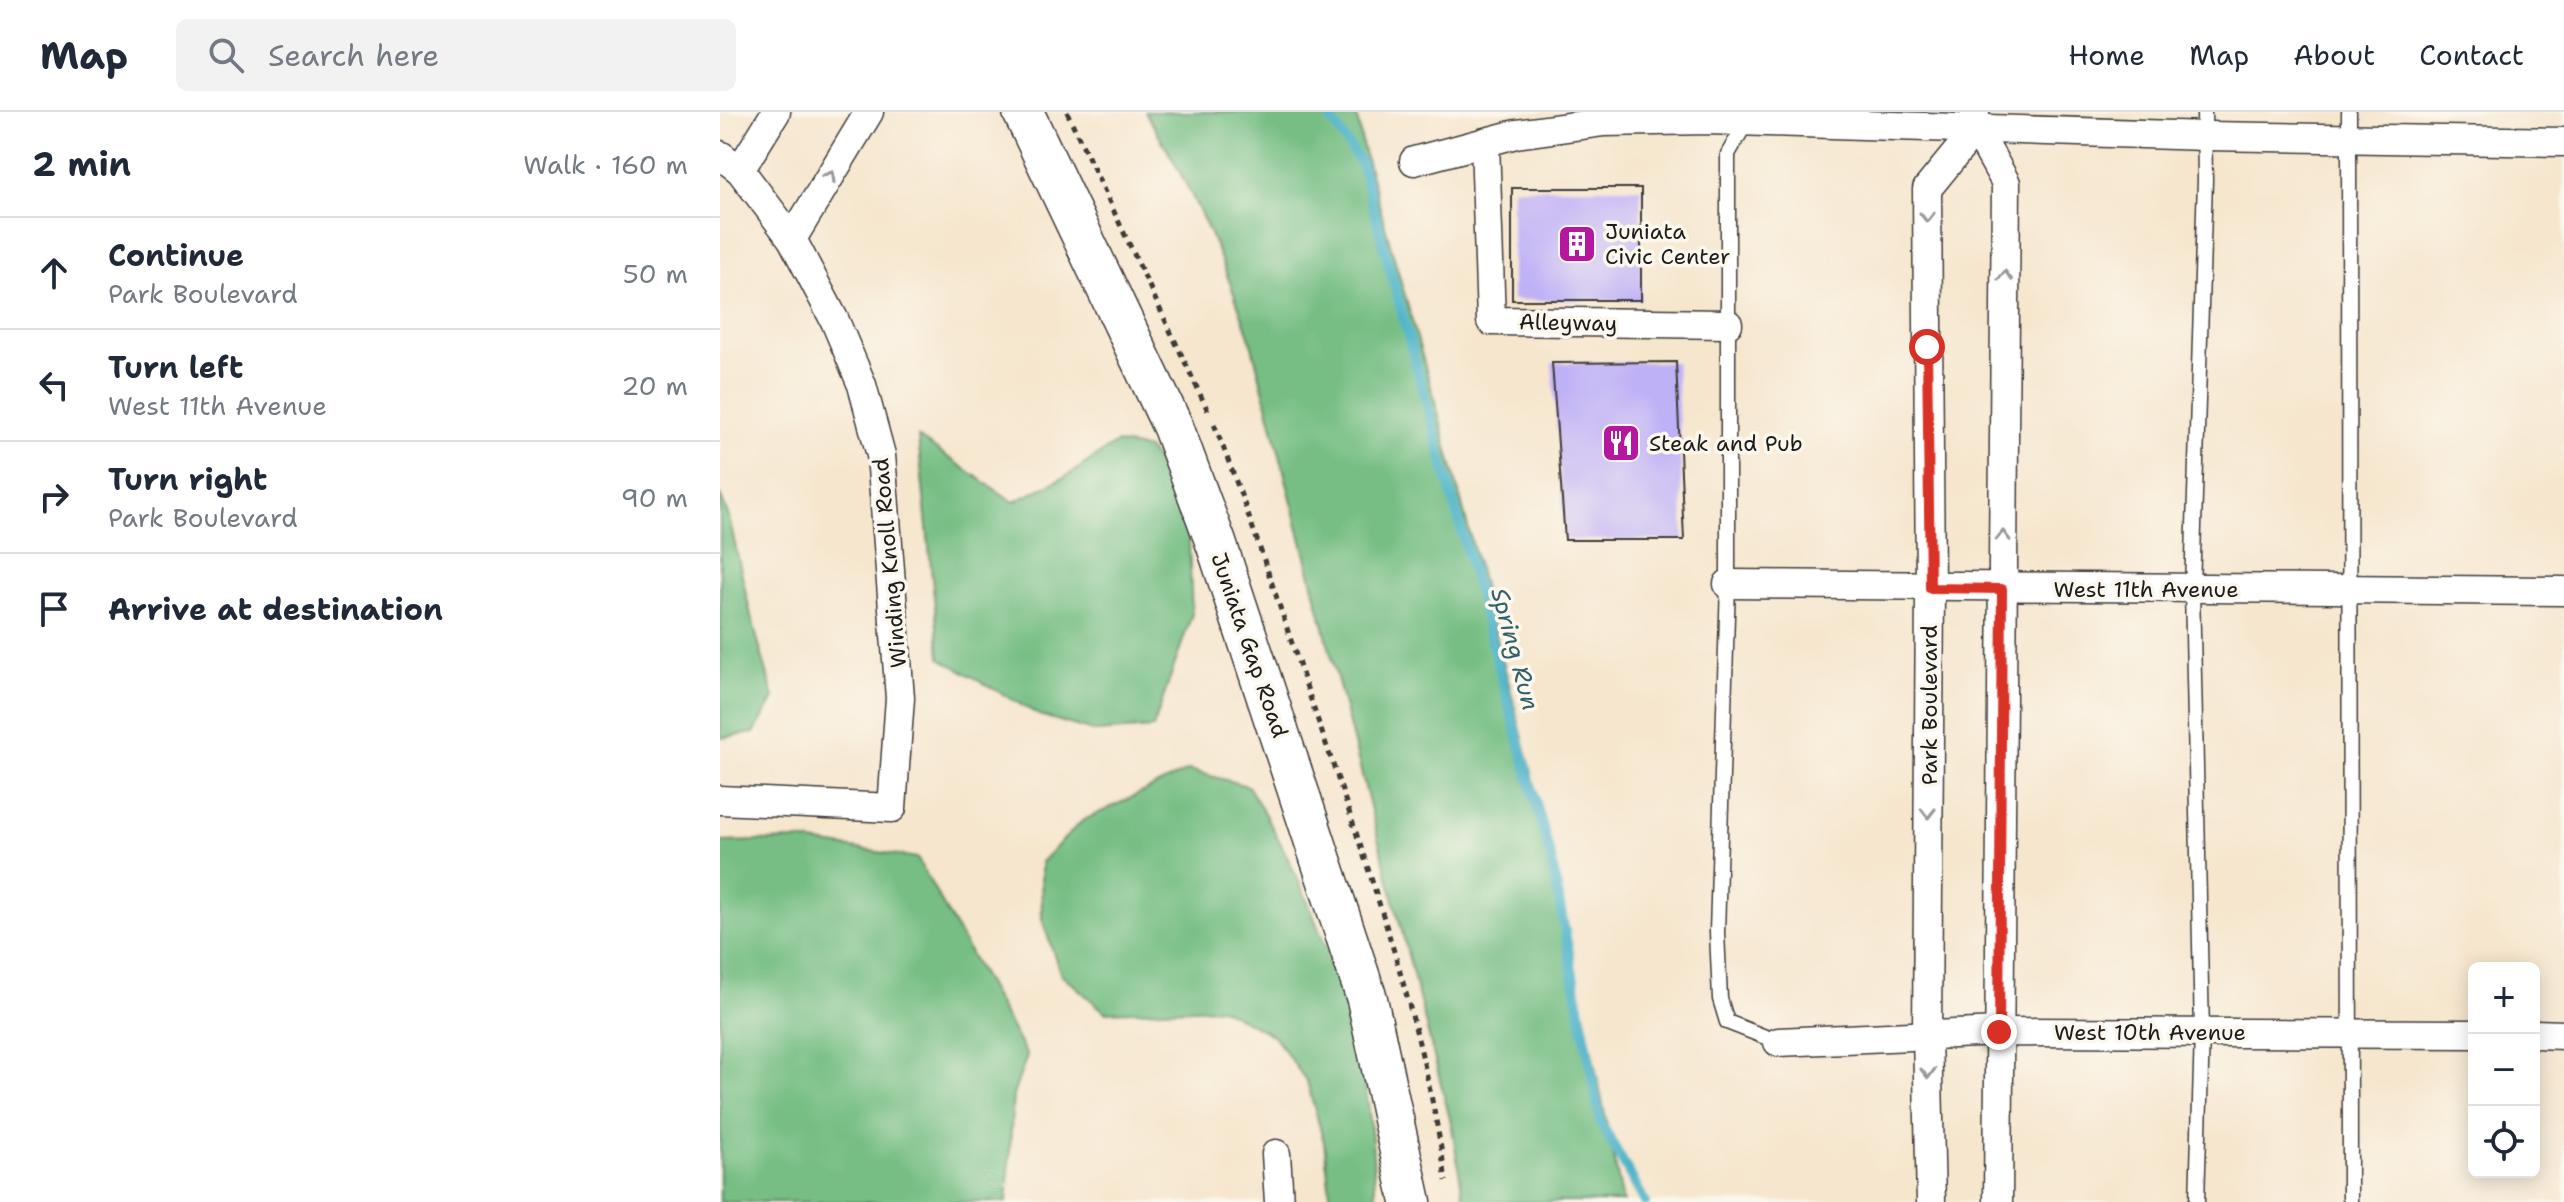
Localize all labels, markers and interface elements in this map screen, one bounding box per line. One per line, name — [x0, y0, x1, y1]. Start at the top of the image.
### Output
search box — [176, 19, 736, 91]
text: Map — [40, 30, 128, 81]
icon: search — [204, 33, 248, 77]
text: Search here — [268, 35, 439, 76]
text: Home — [2068, 36, 2145, 74]
text: Map — [2189, 36, 2249, 74]
text: About — [2293, 36, 2375, 74]
text: Contact — [2419, 36, 2524, 74]
text: 2 min — [32, 141, 131, 187]
text: Walk · 160 m — [523, 147, 688, 182]
one-way arrow — [821, 170, 836, 185]
one-way arrow — [1918, 211, 1936, 224]
place label: Juniata Civic Center — [1605, 217, 1731, 271]
building icon: Juniata Civic Center — [1556, 223, 1598, 265]
text: Continue — [108, 235, 244, 276]
icon: ahead — [32, 251, 76, 295]
text: 50 m — [623, 256, 688, 291]
one-way arrow — [1996, 269, 2014, 282]
text: Park Boulevard — [108, 276, 298, 311]
street label: Alleyway — [1519, 307, 1617, 338]
route start — [1909, 329, 1945, 365]
text: Turn left — [108, 347, 243, 388]
icon: left — [32, 363, 76, 407]
text: 20 m — [621, 368, 688, 403]
text: West 11th Avenue — [108, 388, 327, 423]
restaurant icon: Steak and Pub — [1600, 422, 1642, 464]
place label: Steak and Pub — [1649, 429, 1803, 458]
street label: Winding Knoll Road — [866, 457, 913, 669]
text: Turn right — [108, 459, 267, 500]
icon: right — [32, 475, 76, 519]
text: 90 m — [621, 480, 688, 515]
text: Park Boulevard — [108, 500, 298, 535]
one-way arrow — [1994, 529, 2012, 542]
street label: Juniata Gap Road — [1204, 549, 1295, 742]
street label: West 11th Avenue — [2053, 575, 2239, 604]
water label: Spring Run — [1483, 584, 1547, 714]
icon: arrive — [32, 587, 76, 631]
text: Arrive at destination — [108, 589, 443, 630]
street label: Park Boulevard — [1915, 625, 1944, 785]
one-way arrow — [1920, 807, 1937, 820]
map controls — [2468, 962, 2540, 1178]
button: + — [2468, 962, 2540, 1034]
route end — [1981, 1014, 2017, 1050]
street label: West 10th Avenue — [2054, 1018, 2246, 1047]
button: − — [2468, 1034, 2540, 1106]
one-way arrow — [1919, 1067, 1937, 1080]
button: locate — [2468, 1106, 2540, 1178]

